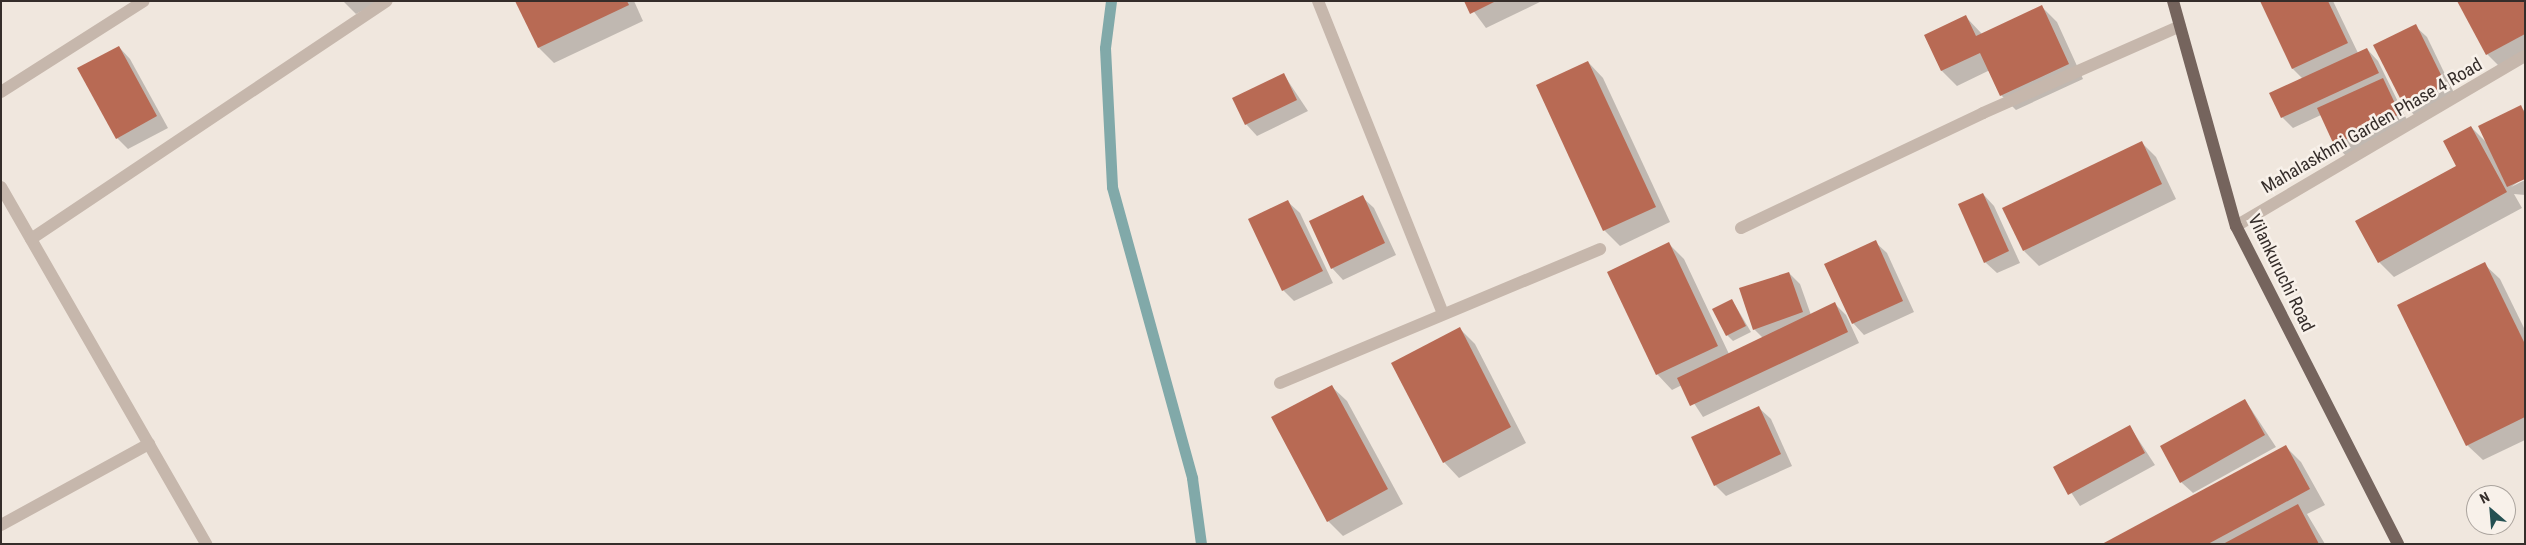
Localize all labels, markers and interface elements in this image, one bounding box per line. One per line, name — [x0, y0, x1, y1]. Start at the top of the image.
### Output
street label: Mahalaskhmi Garden Phase 4 Road — [2258, 54, 2486, 198]
street label: Vilankuruchi Road — [2243, 211, 2319, 335]
north arrow — [2466, 485, 2516, 535]
text: N — [2477, 488, 2492, 507]

